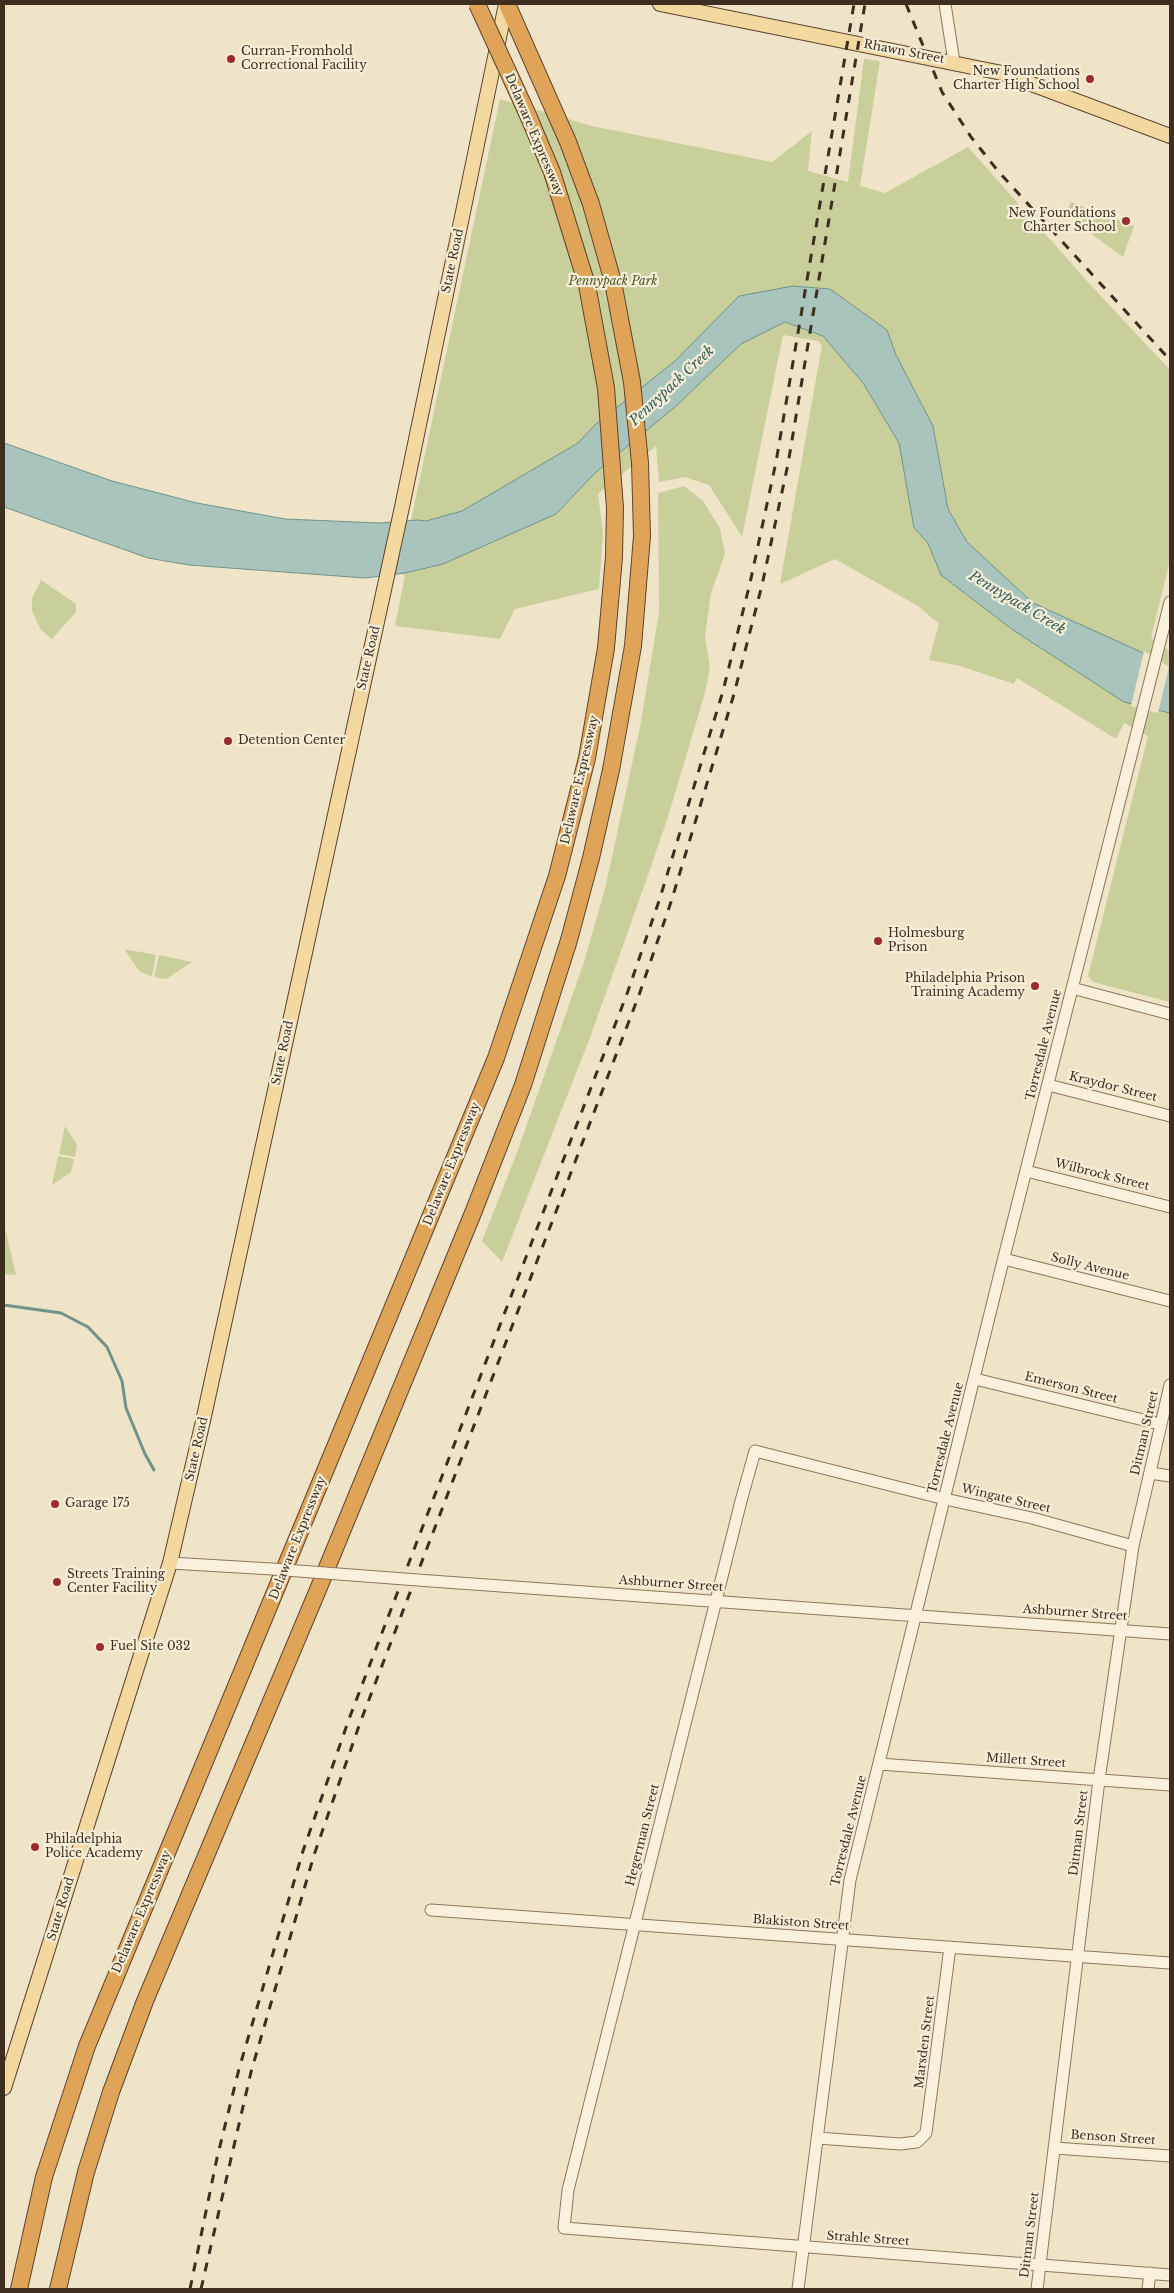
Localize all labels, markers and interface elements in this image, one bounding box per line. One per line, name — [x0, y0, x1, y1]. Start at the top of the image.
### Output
street label: Rhawn Street — [862, 37, 946, 67]
place label: Curran-Fromhold Correctional Facility — [241, 45, 367, 73]
marker: Curran-Fromhold Correctional Facility — [225, 53, 237, 65]
place label: New Foundations Charter High School — [953, 65, 1080, 93]
street label: Delaware Expressway — [502, 71, 566, 199]
marker: New Foundations Charter High School — [1084, 73, 1096, 85]
place label: New Foundations Charter School — [1008, 207, 1116, 235]
marker: New Foundations Charter School — [1120, 215, 1132, 227]
street label: State Road — [439, 227, 467, 295]
park label: Pennypack Park — [569, 275, 657, 289]
water label: Pennypack Creek — [626, 343, 718, 429]
water label: Pennypack Creek — [966, 568, 1068, 638]
street label: State Road — [355, 624, 383, 692]
street label: Delaware Expressway — [558, 714, 602, 846]
place label: Detention Center — [238, 734, 345, 748]
marker: Detention Center — [222, 735, 234, 747]
place label: Holmesburg Prison — [888, 927, 965, 955]
marker: Holmesburg Prison — [872, 935, 884, 947]
place label: Philadelphia Prison Training Academy — [905, 972, 1025, 1000]
marker: Philadelphia Prison Training Academy — [1029, 980, 1041, 992]
street label: Torresdale Avenue — [1023, 988, 1065, 1102]
street label: State Road — [269, 1019, 297, 1087]
street label: Kraydor Street — [1068, 1069, 1158, 1105]
street label: Delaware Expressway — [421, 1100, 483, 1228]
street label: Wilbrock Street — [1053, 1156, 1151, 1194]
street label: Solly Avenue — [1049, 1250, 1131, 1284]
street label: Emerson Street — [1023, 1369, 1119, 1407]
street label: Torresdale Avenue — [925, 1381, 967, 1495]
street label: Ditman Street — [1128, 1389, 1162, 1477]
street label: State Road — [183, 1415, 211, 1483]
street label: Delaware Expressway — [267, 1474, 329, 1602]
street label: Wingate Street — [960, 1482, 1052, 1516]
place label: Garage 175 — [65, 1497, 130, 1511]
marker: Garage 175 — [49, 1498, 61, 1510]
place label: Streets Training Center Facility — [67, 1568, 165, 1596]
street label: Ashburner Street — [618, 1573, 724, 1595]
marker: Streets Training Center Facility — [51, 1576, 63, 1588]
street label: Ashburner Street — [1022, 1602, 1128, 1624]
place label: Fuel Site 032 — [110, 1640, 190, 1654]
marker: Fuel Site 032 — [94, 1641, 106, 1653]
street label: Millett Street — [985, 1751, 1067, 1771]
street label: Torresdale Avenue — [828, 1774, 870, 1888]
street label: Hegerman Street — [623, 1782, 663, 1888]
street label: Ditman Street — [1067, 1789, 1091, 1877]
place label: Philadelphia Police Academy — [45, 1833, 143, 1861]
marker: Philadelphia Police Academy — [29, 1841, 41, 1853]
street label: Delaware Expressway — [110, 1848, 174, 1976]
street label: State Road — [45, 1876, 77, 1942]
street label: Blakiston Street — [752, 1912, 850, 1934]
street label: Marsden Street — [912, 1995, 938, 2089]
street label: Benson Street — [1070, 2128, 1156, 2148]
street label: Ditman Street — [1018, 2191, 1042, 2279]
street label: Strahle Street — [826, 2229, 910, 2249]

